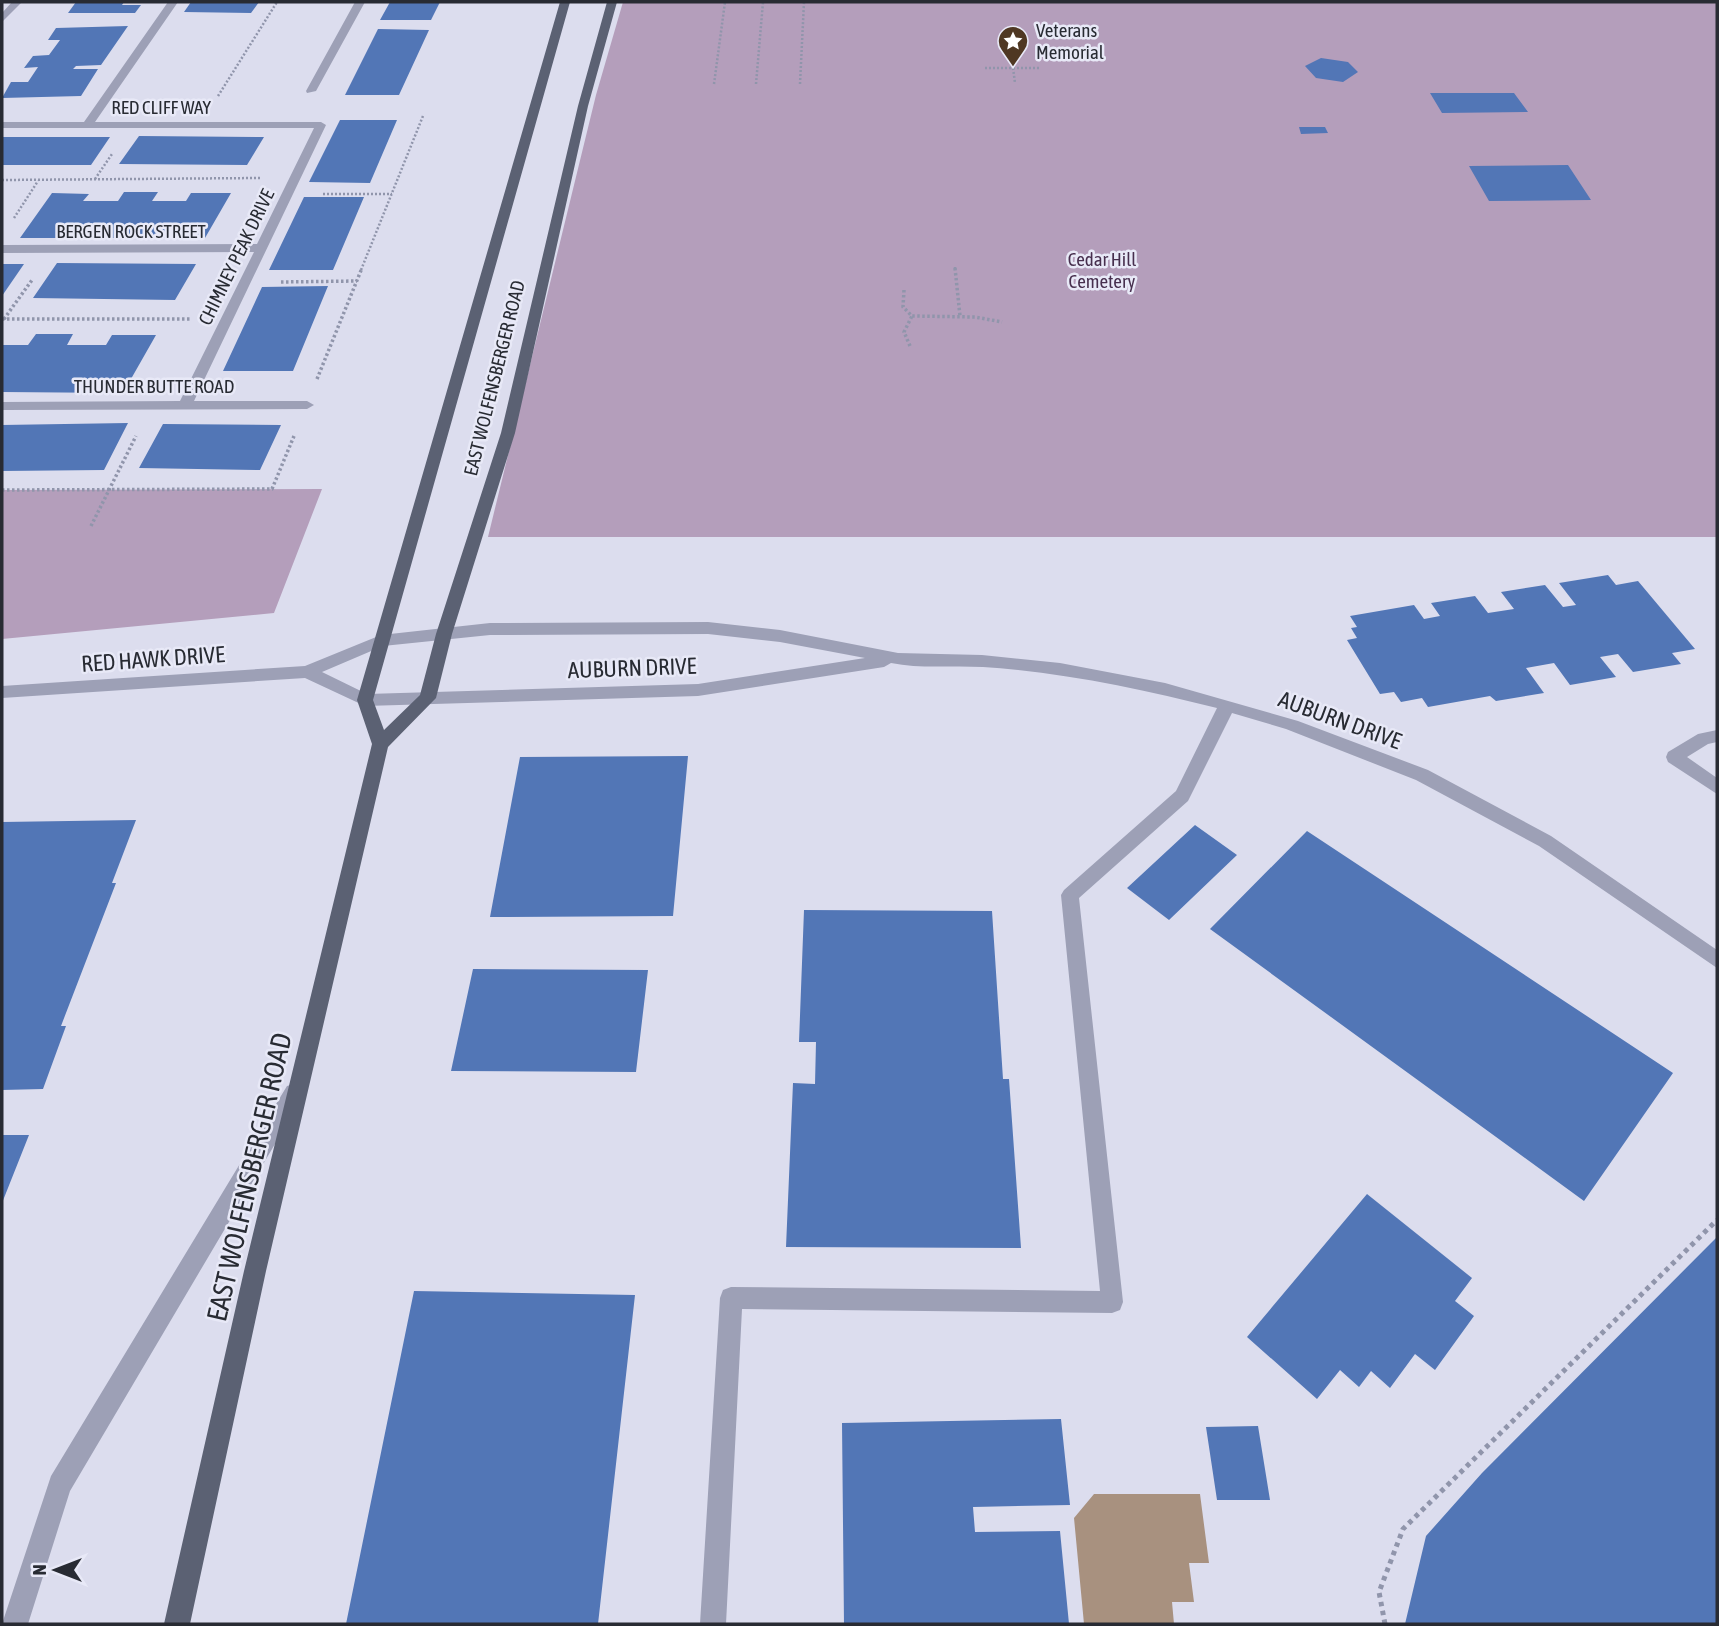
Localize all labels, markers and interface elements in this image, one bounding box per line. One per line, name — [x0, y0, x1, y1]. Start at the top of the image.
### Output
place label: Veterans Memorial — [1036, 19, 1104, 63]
place icon: Veterans Memorial — [996, 24, 1030, 68]
street label: RED CLIFF WAY — [111, 96, 211, 118]
street label: CHIMNEY PEAK DRIVE — [194, 185, 278, 329]
street label: BERGEN ROCK STREET — [56, 220, 206, 242]
park label: Cedar Hill Cemetery — [1068, 248, 1136, 292]
street label: EAST WOLFENSBERGER ROAD — [459, 278, 529, 478]
street label: THUNDER BUTTE ROAD — [74, 375, 234, 397]
street label: RED HAWK DRIVE — [80, 641, 226, 677]
street label: AUBURN DRIVE — [567, 653, 697, 683]
street label: AUBURN DRIVE — [1275, 686, 1405, 754]
street label: EAST WOLFENSBERGER ROAD — [200, 1030, 298, 1324]
north arrow — [21, 1535, 91, 1605]
text: N — [28, 1564, 50, 1576]

